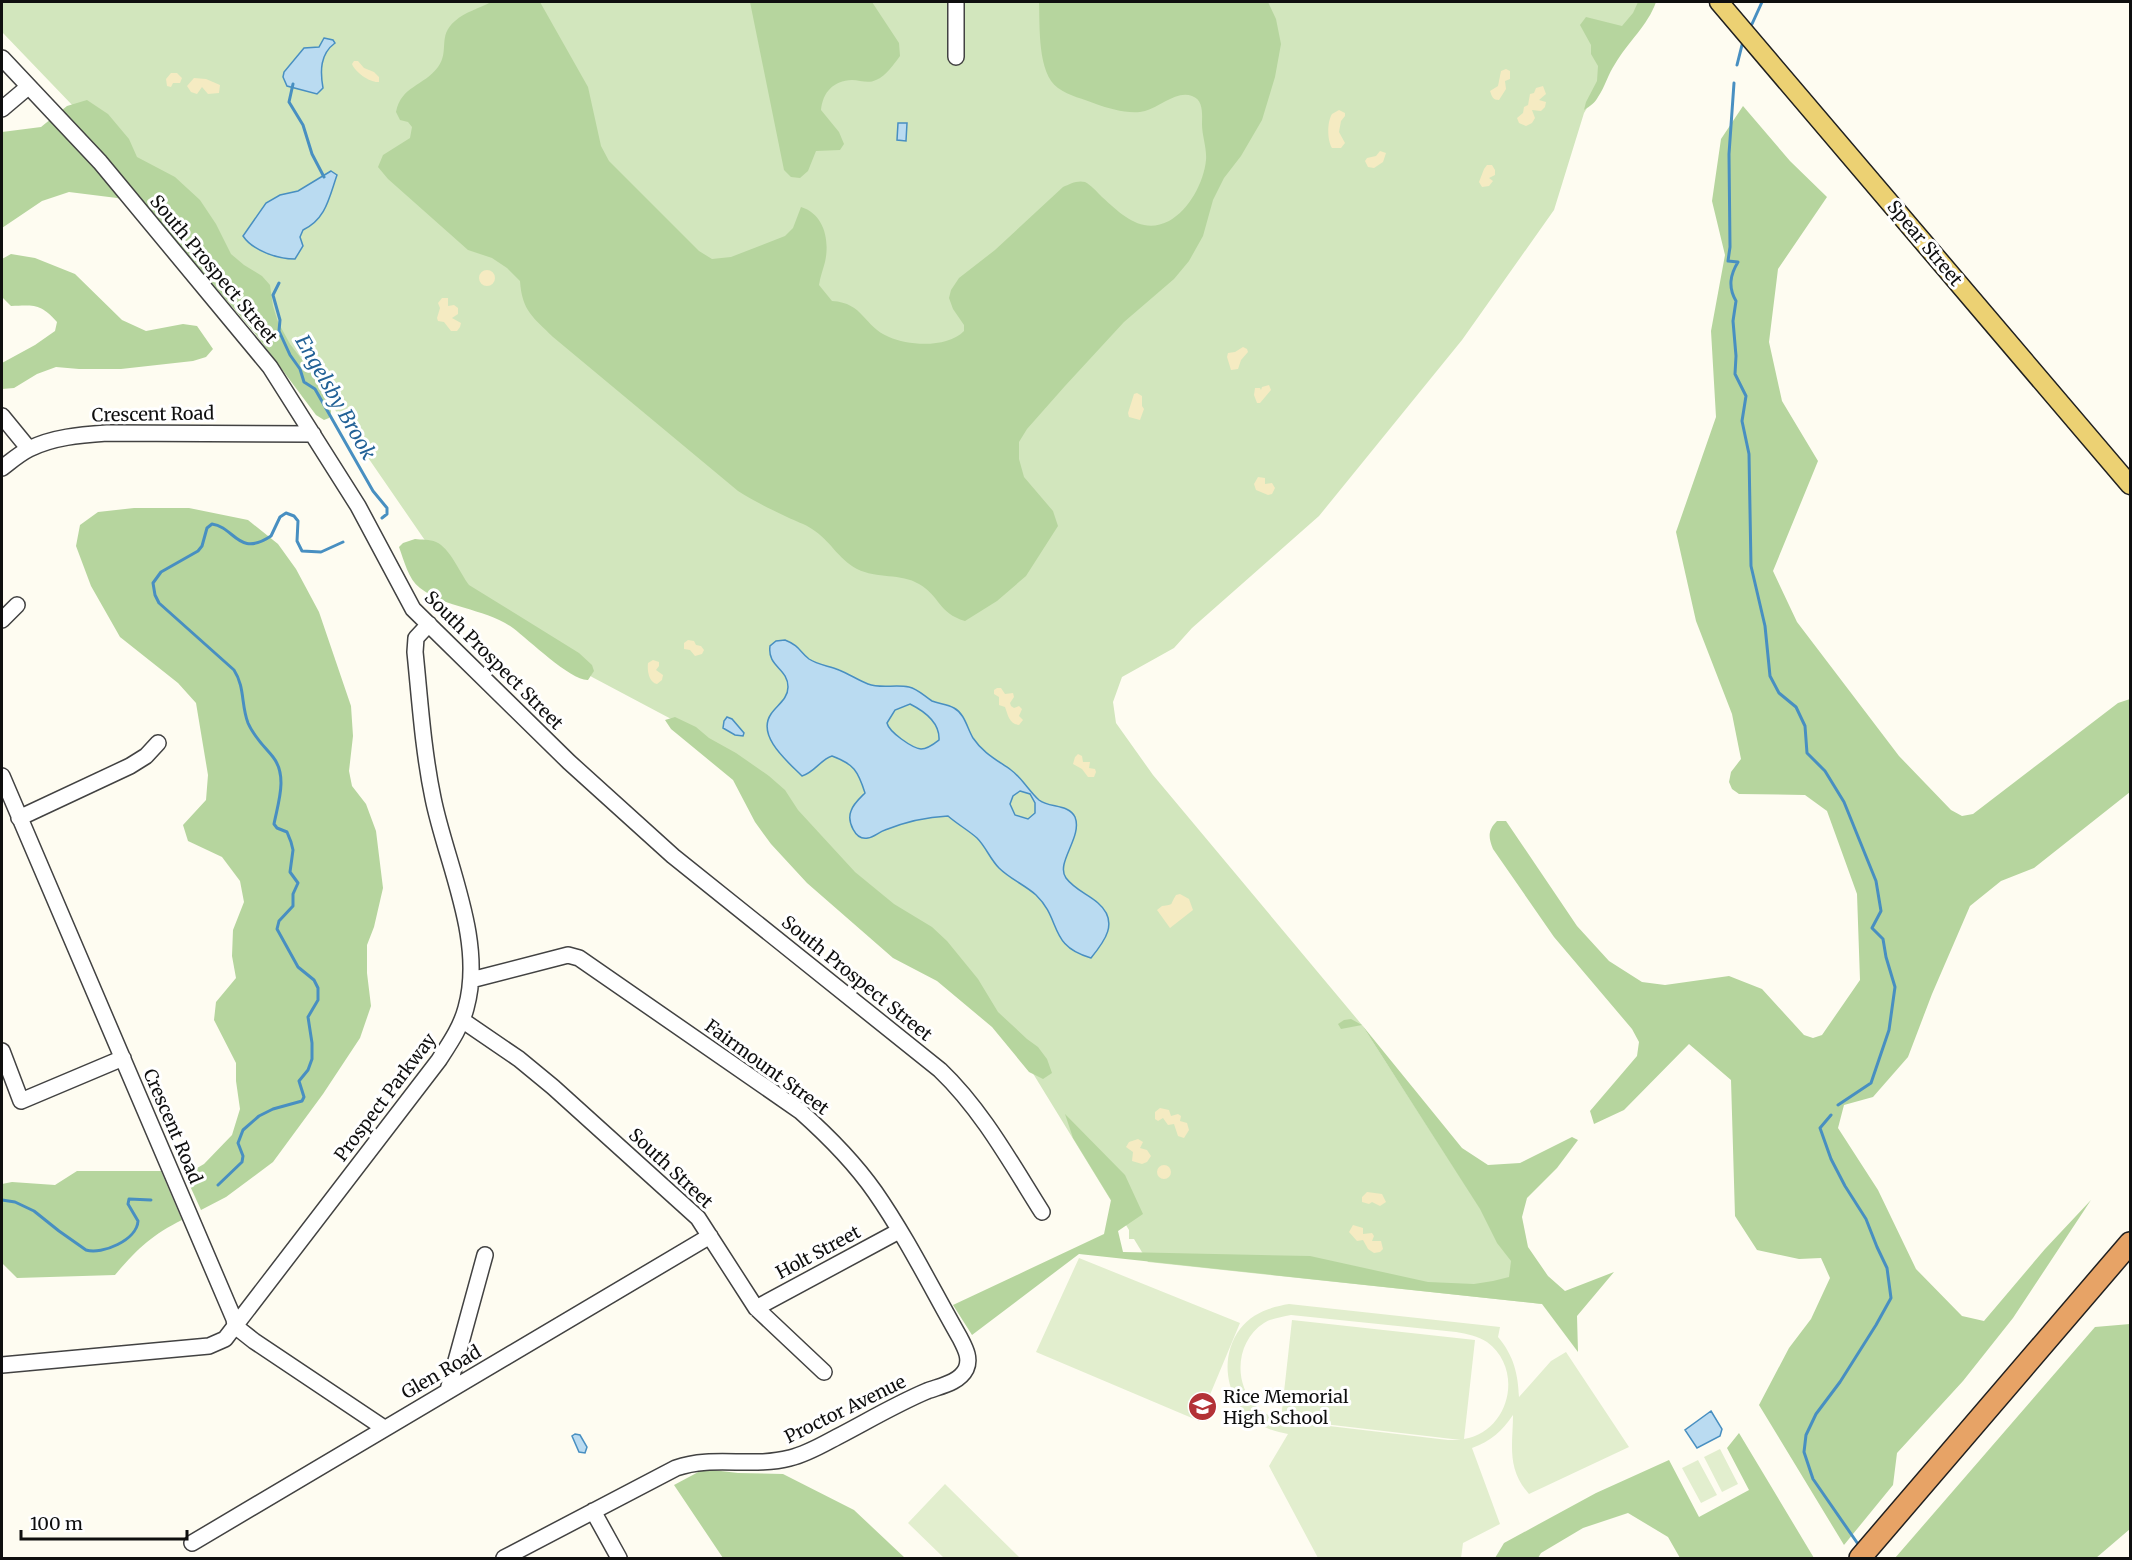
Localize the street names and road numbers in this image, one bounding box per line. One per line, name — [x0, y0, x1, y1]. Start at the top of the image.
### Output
street label: South Prospect Street — [145, 190, 283, 348]
street label: Spear Street — [1882, 195, 1968, 291]
street label: Crescent Road — [92, 401, 215, 427]
street label: South Prospect Street — [420, 586, 568, 734]
street label: South Prospect Street — [777, 910, 937, 1046]
street label: Fairmount Street — [700, 1014, 834, 1120]
street label: Prospect Parkway — [329, 1028, 441, 1166]
street label: Crescent Road — [138, 1065, 208, 1187]
street label: South Street — [624, 1123, 718, 1213]
street label: Holt Street — [772, 1220, 864, 1284]
street label: Glen Road — [397, 1340, 485, 1404]
street label: Proctor Avenue — [781, 1370, 909, 1448]

